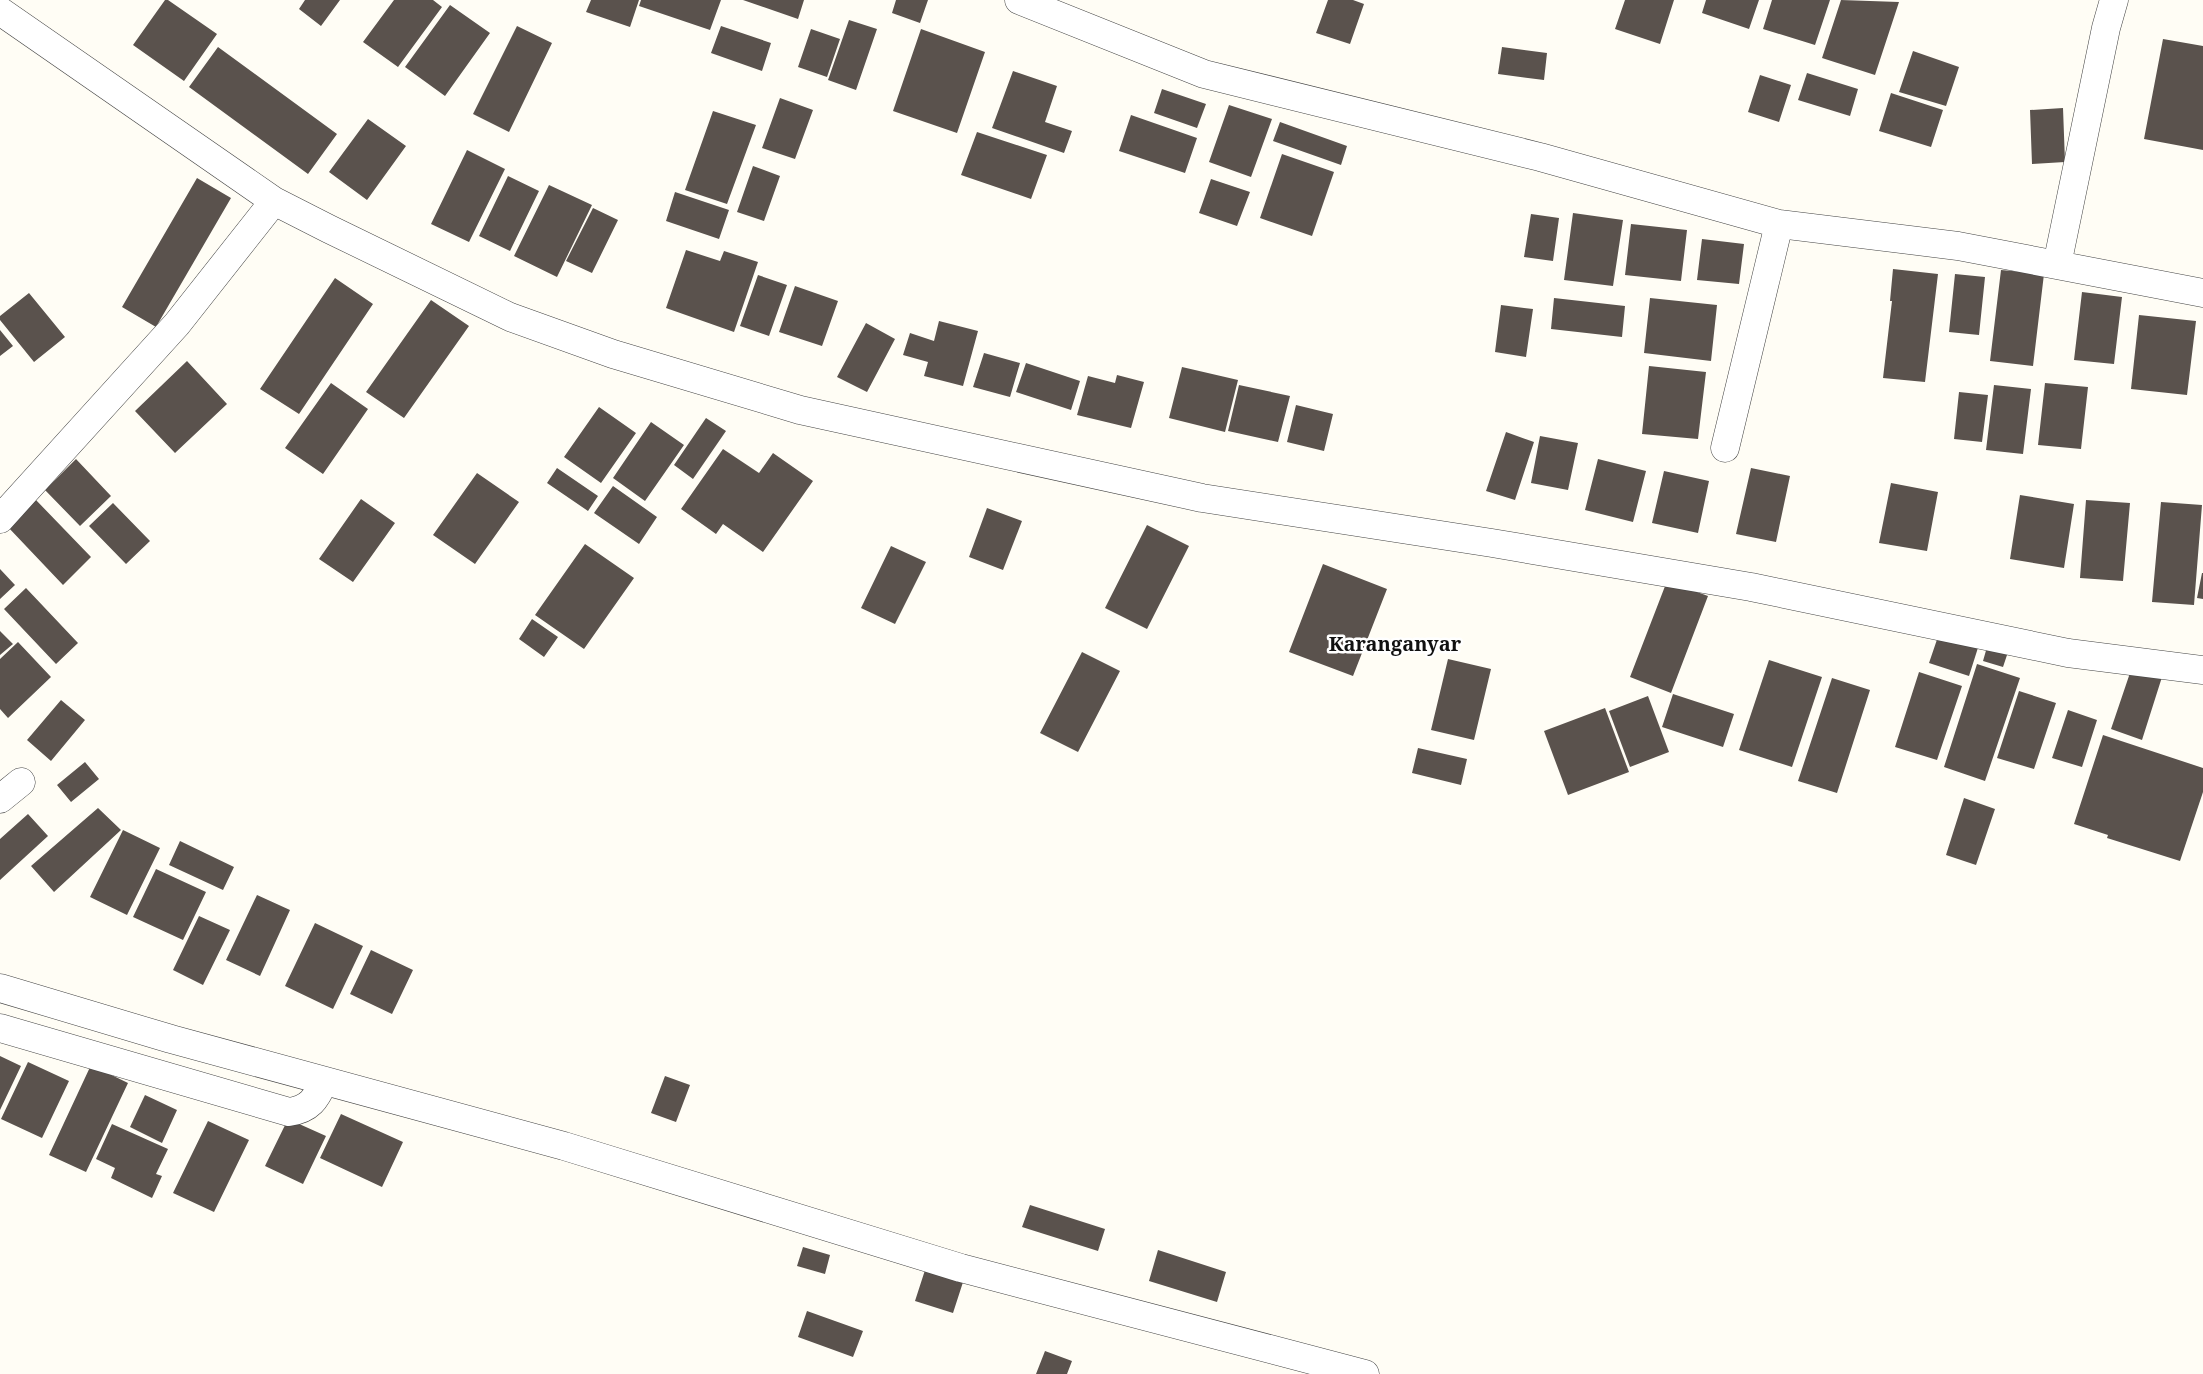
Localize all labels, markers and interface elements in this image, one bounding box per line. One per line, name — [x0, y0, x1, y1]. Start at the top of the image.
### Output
district label: Karanganyar — [1329, 630, 1462, 657]

